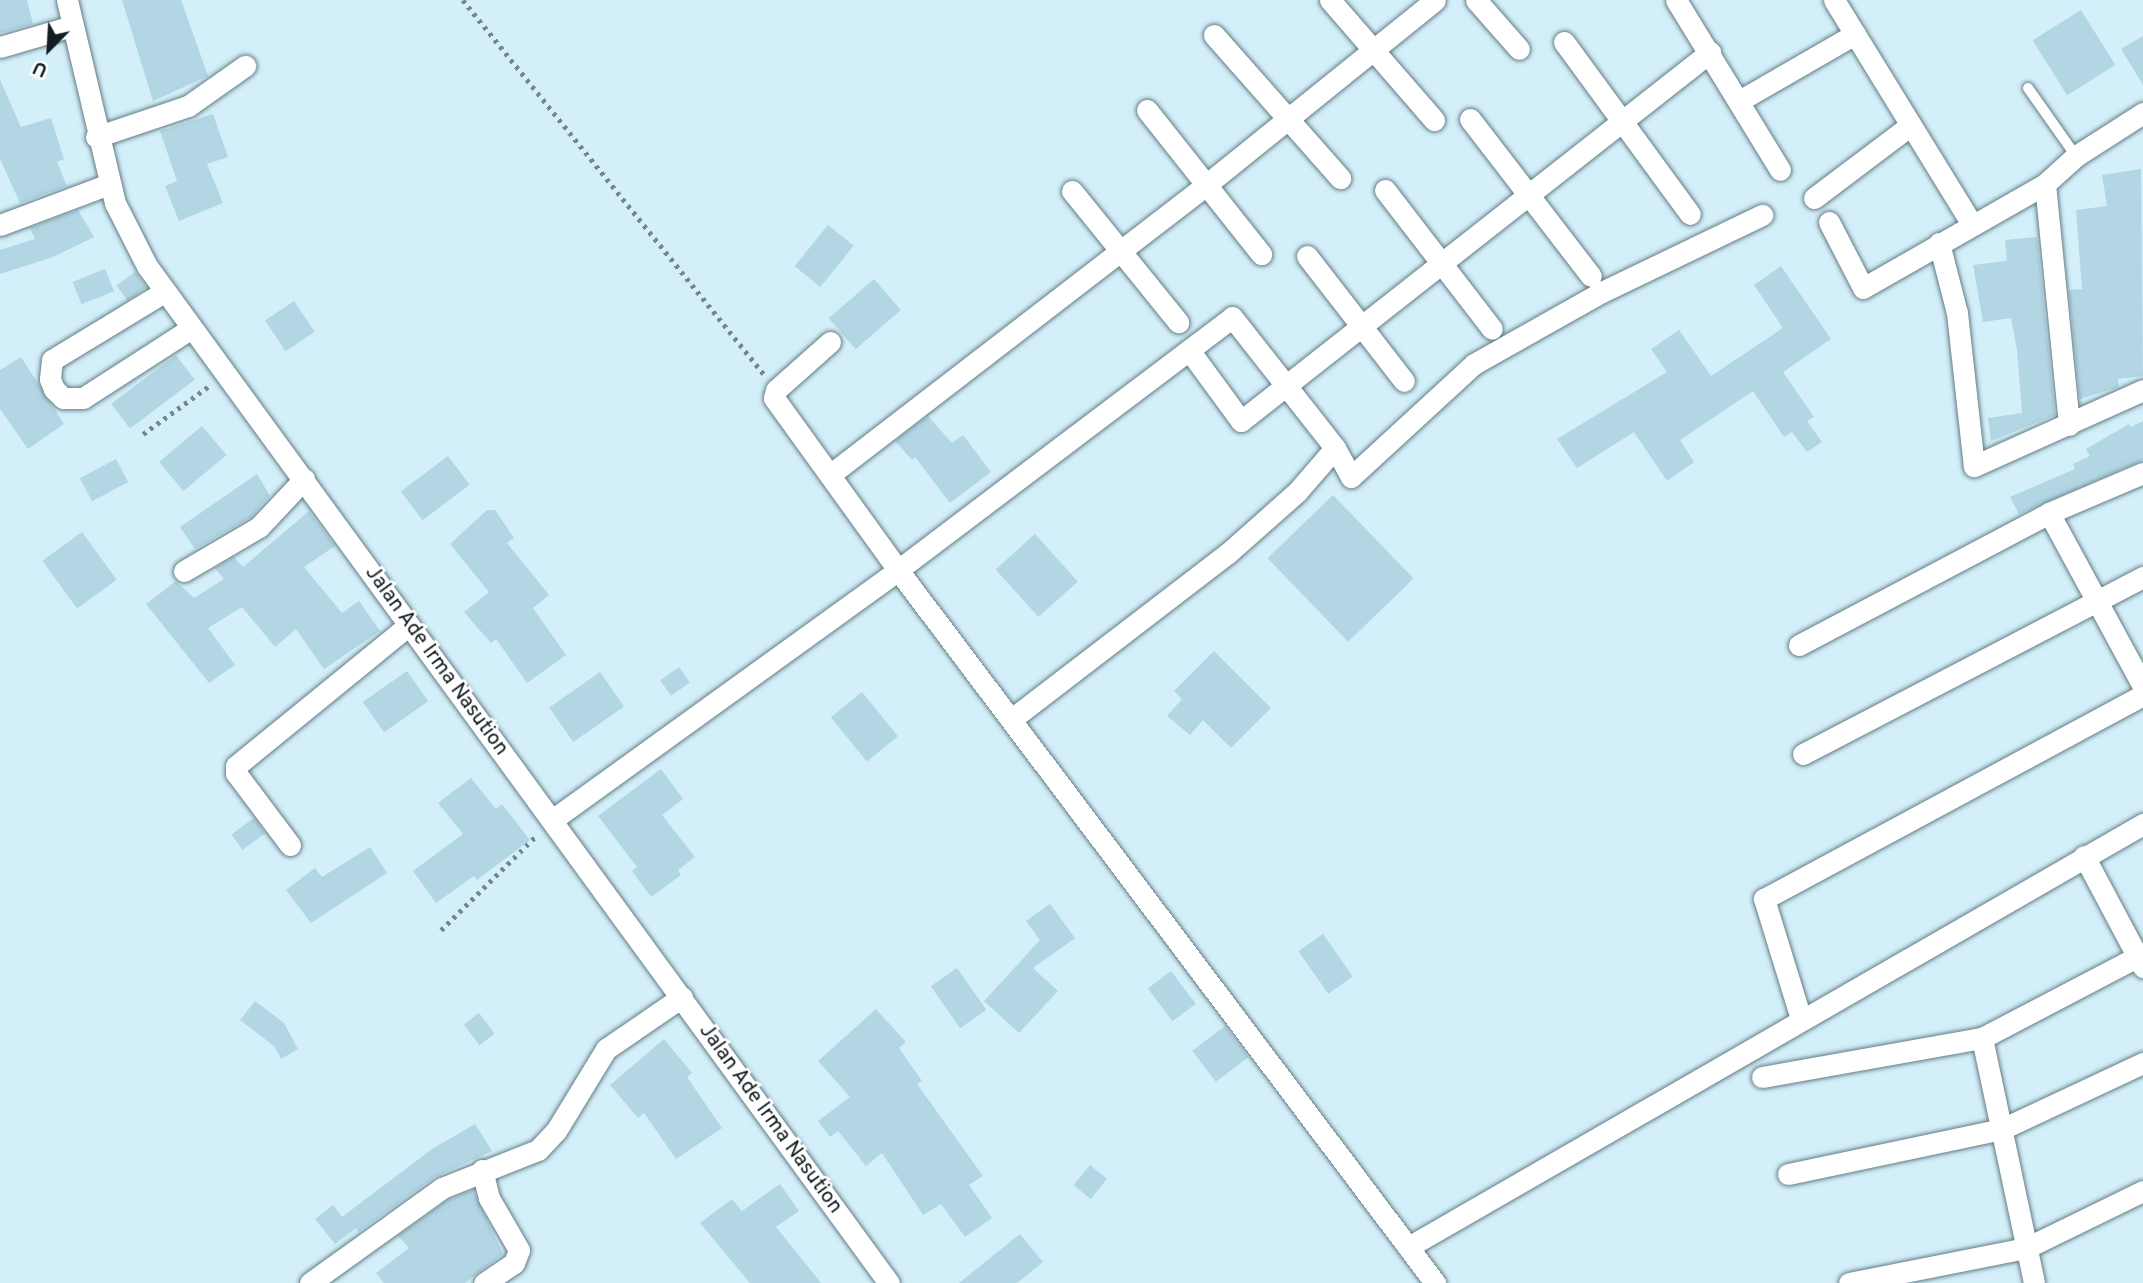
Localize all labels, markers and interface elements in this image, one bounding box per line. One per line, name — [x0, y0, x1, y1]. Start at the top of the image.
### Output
north arrow — [14, 14, 84, 84]
text: U — [29, 54, 52, 82]
street label: Jalan Ade Irma Nasution — [358, 561, 514, 761]
street label: Jalan Ade Irma Nasution — [692, 1019, 848, 1219]

